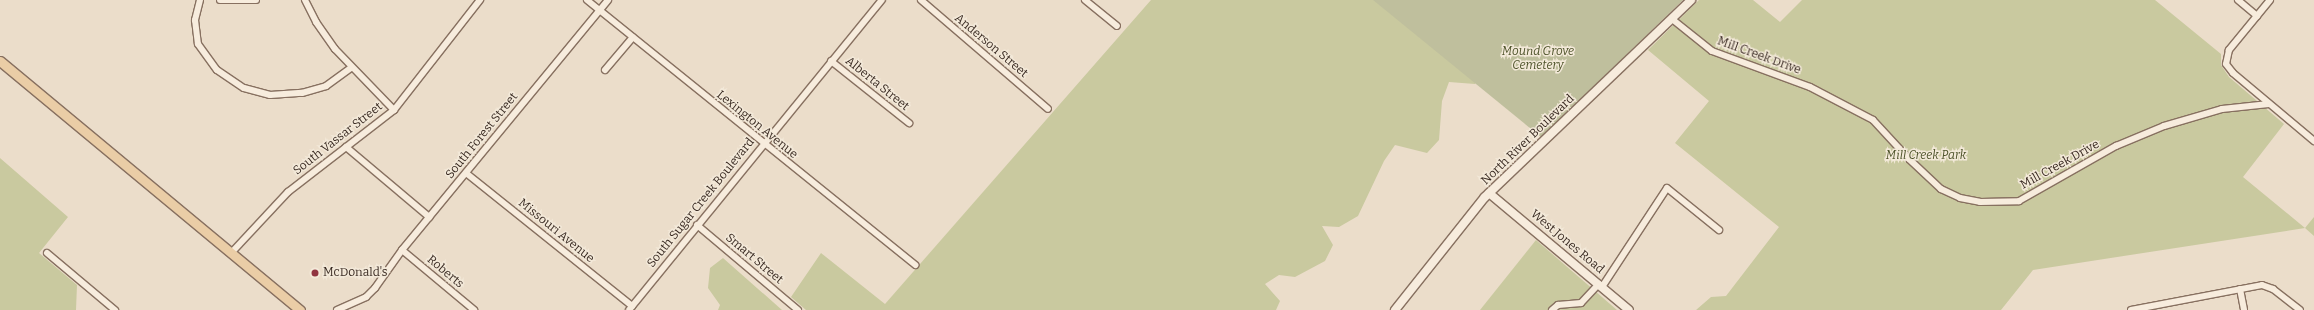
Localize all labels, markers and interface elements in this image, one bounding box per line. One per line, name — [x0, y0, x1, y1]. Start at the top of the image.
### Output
street label: Anderson Street — [951, 11, 1031, 81]
street label: Mill Creek Drive — [1715, 34, 1803, 78]
park label: Mound Grove Cemetery — [1502, 45, 1574, 73]
street label: Alberta Street — [842, 54, 912, 114]
street label: Lexington Avenue — [714, 88, 800, 162]
street label: South Forest Street — [443, 90, 521, 182]
street label: North River Boulevard — [1479, 92, 1577, 188]
street label: South Vassar Street — [291, 100, 385, 178]
street label: South Sugar Creek Boulevard — [644, 136, 758, 270]
street label: Mill Creek Drive — [2018, 137, 2102, 193]
park label: Mill Creek Park — [1886, 149, 1966, 163]
street label: Missouri Avenue — [515, 196, 597, 266]
street label: West Jones Road — [1527, 207, 1607, 277]
street label: Smart Street — [722, 231, 786, 287]
street label: Roberts — [424, 253, 466, 291]
place label: McDonald's — [323, 266, 387, 280]
marker: McDonald's — [310, 268, 320, 278]

